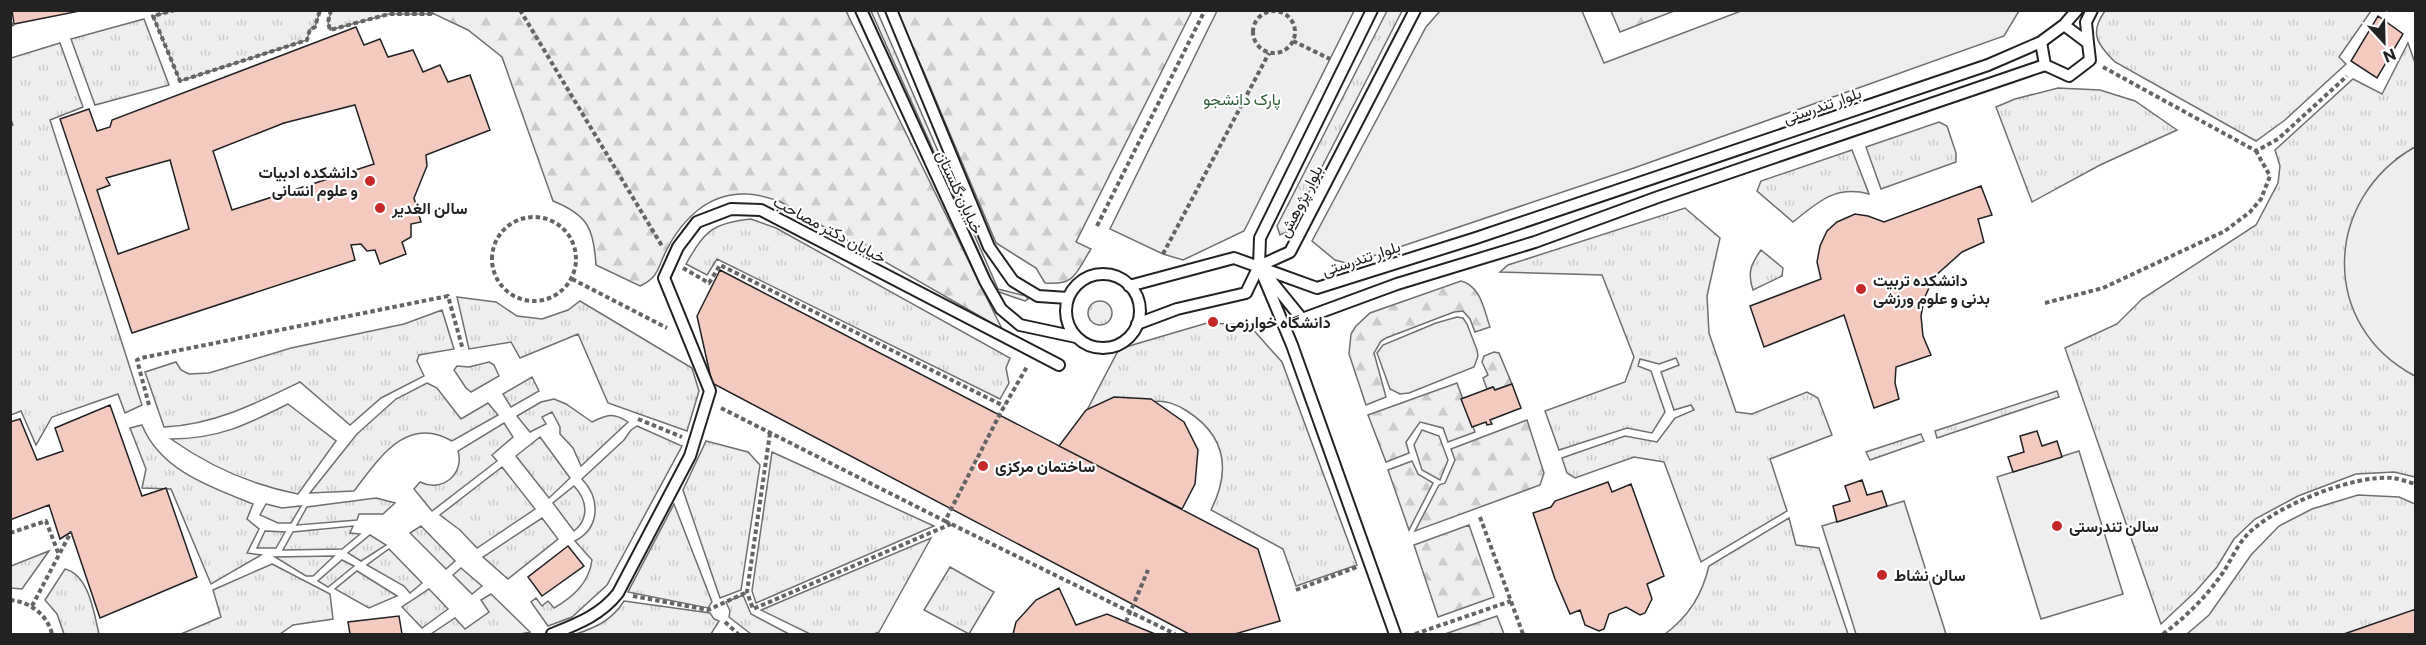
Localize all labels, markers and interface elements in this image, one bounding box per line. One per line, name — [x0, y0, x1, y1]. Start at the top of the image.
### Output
north arrow — [2354, 12, 2414, 72]
text: N — [2381, 45, 2399, 67]
street label: بلوار تندرستی — [1780, 82, 1864, 129]
park label: پارک دانشجو — [1203, 89, 1281, 111]
street label: خیابان گلستان — [932, 147, 988, 237]
street label: بلوار پژوهش — [1273, 161, 1329, 241]
place label: دانشکده ادبیات و علوم انسانی — [258, 162, 358, 201]
marker: دانشکده ادبیات و علوم انسانی — [363, 174, 377, 188]
street label: خیابان دکتر مصاحب — [770, 191, 890, 268]
place label: سالن الغدیر — [391, 198, 468, 219]
marker: سالن الغدیر — [373, 201, 387, 215]
street label: بلوار تندرستی — [1319, 236, 1403, 281]
place label: دانشکده تربیت بدنی و علوم ورزشی — [1873, 270, 1990, 309]
marker: دانشکده تربیت بدنی و علوم ورزشی — [1854, 282, 1868, 296]
place label: دانشگاه خوارزمی — [1225, 312, 1331, 333]
marker: دانشگاه خوارزمی — [1206, 315, 1220, 329]
place label: ساختمان مرکزی — [995, 456, 1095, 477]
marker: ساختمان مرکزی — [976, 459, 990, 473]
place label: سالن تندرستی — [2069, 516, 2159, 537]
marker: سالن تندرستی — [2050, 519, 2064, 533]
place label: سالن نشاط — [1894, 565, 1966, 585]
marker: سالن نشاط — [1875, 568, 1889, 582]

